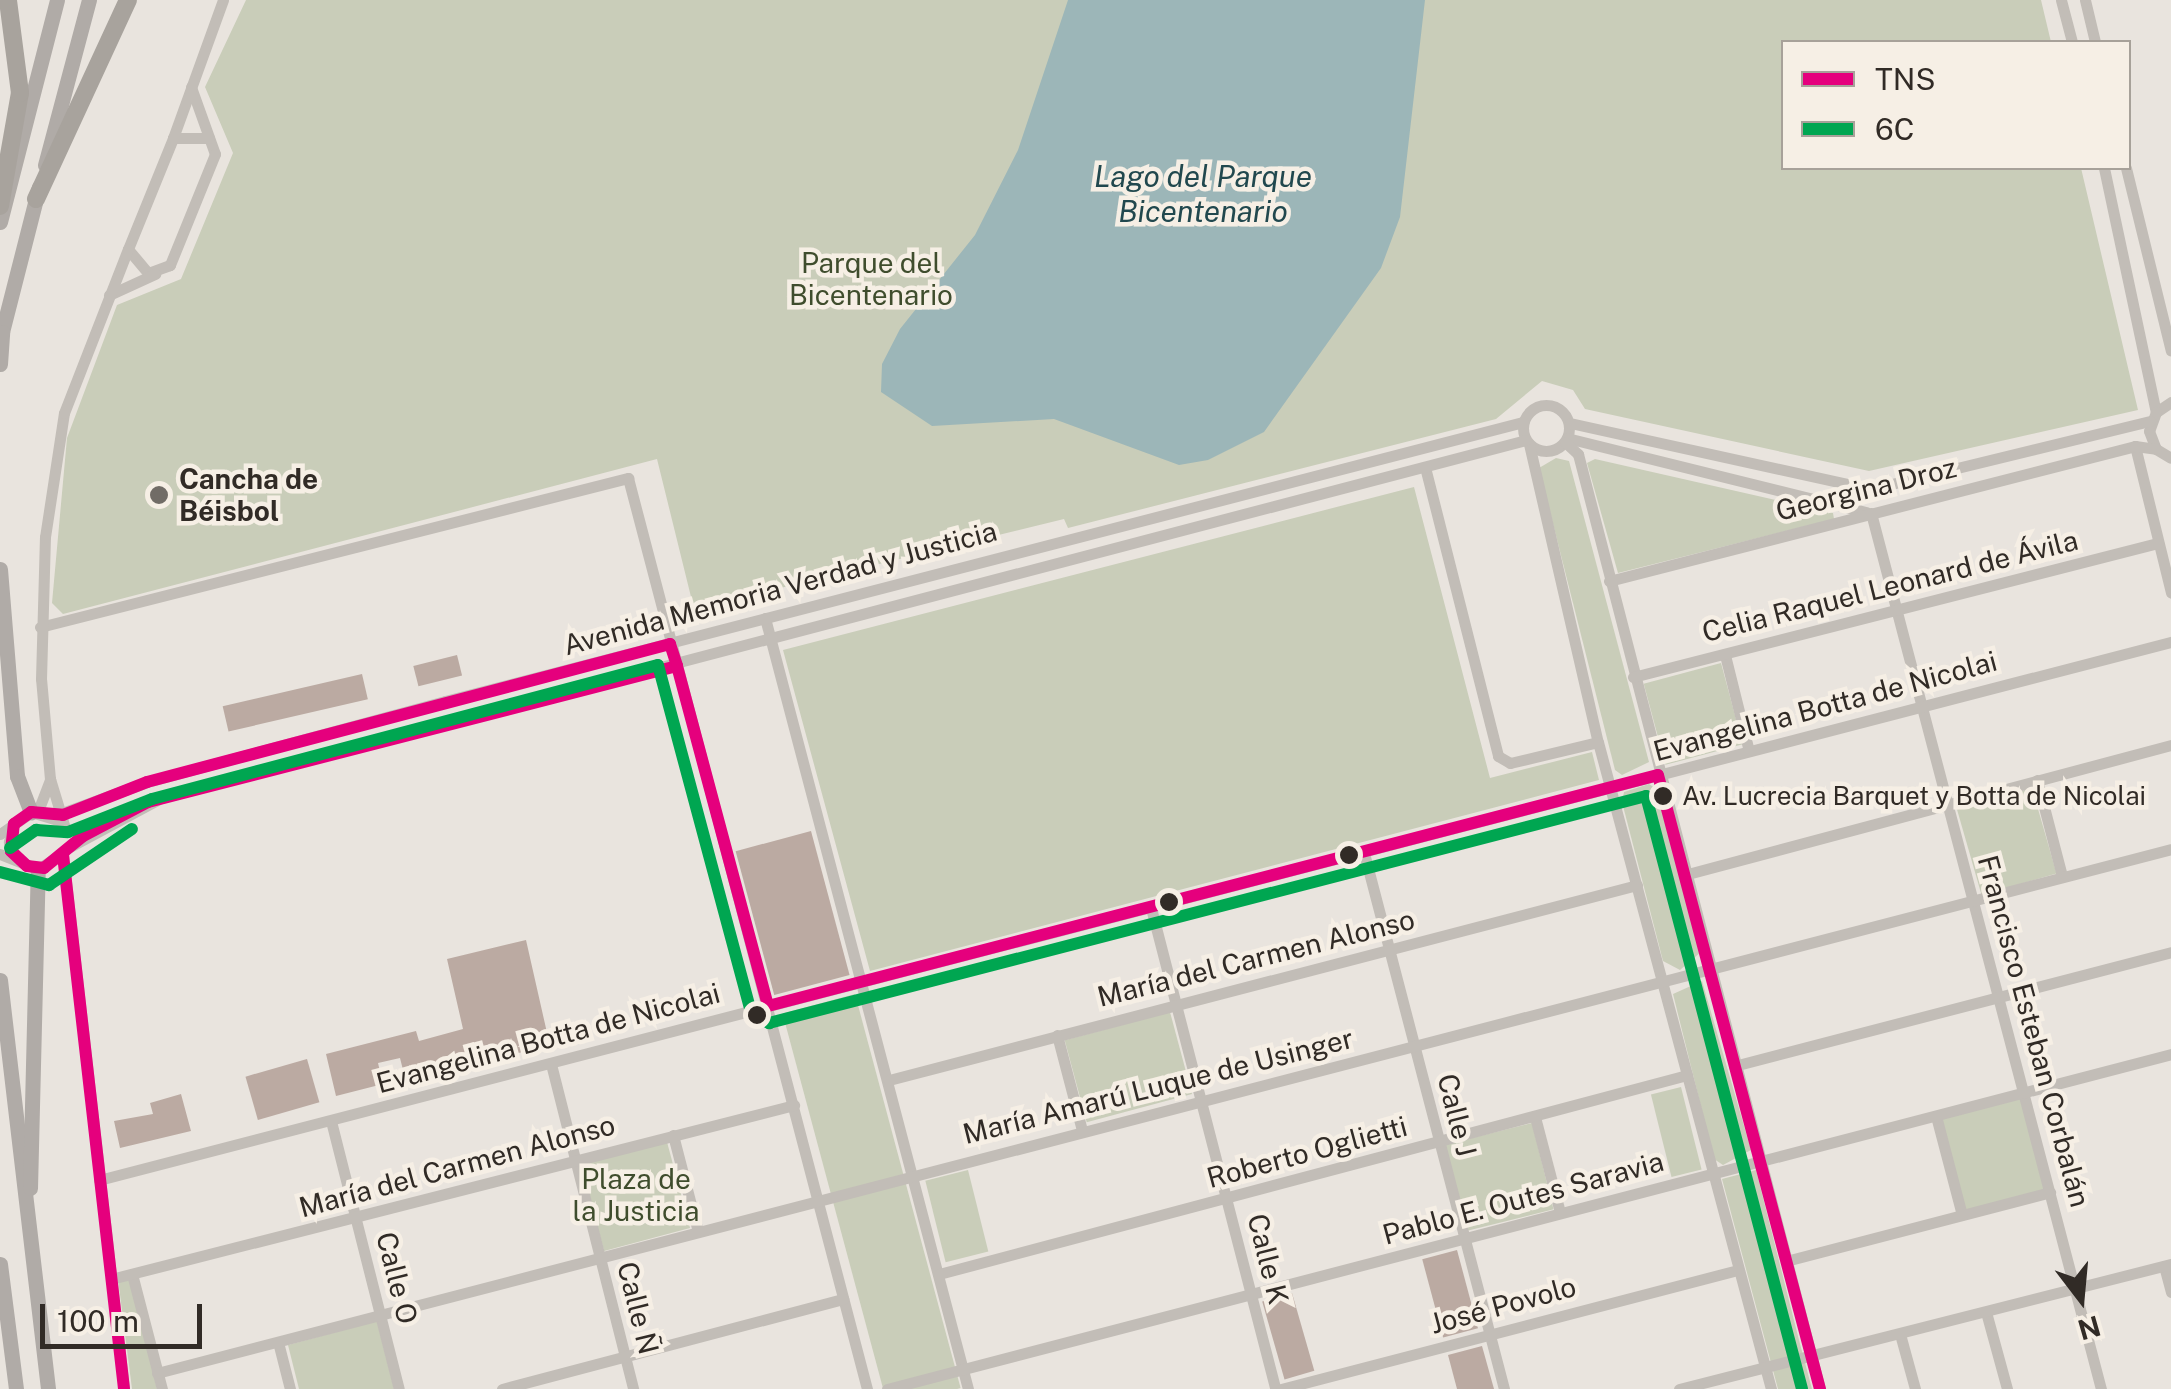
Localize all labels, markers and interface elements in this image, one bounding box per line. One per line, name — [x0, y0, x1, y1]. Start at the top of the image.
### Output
legend — [1781, 40, 2131, 170]
text: TNS — [1875, 61, 1936, 97]
text: 6C — [1875, 111, 1914, 147]
water label: Lago del Parque Bicentenario — [1094, 158, 1312, 228]
park label: Parque del Bicentenario — [789, 246, 953, 312]
street label: Georgina Droz — [1772, 450, 1960, 528]
place label: Cancha de Béisbol — [179, 462, 318, 528]
marker: Cancha de Béisbol — [148, 484, 170, 506]
street label: Avenida Memoria Verdad y Justicia — [559, 514, 1001, 662]
street label: Celia Raquel Leonard de Ávila — [1698, 523, 2082, 649]
street label: Evangelina Botta de Nicolai — [1649, 644, 2001, 768]
place label: Av. Lucrecia Barquet y Botta de Nicolai — [1682, 780, 2147, 812]
marker: Av. Lucrecia Barquet y Botta de Nicolai — [1653, 786, 1673, 806]
unlabelled marker — [1339, 845, 1359, 865]
street label: Francisco Esteban Corbalán — [1971, 851, 2097, 1211]
unlabelled marker — [1159, 892, 1179, 912]
street label: María del Carmen Alonso — [1094, 902, 1418, 1014]
street label: Evangelina Botta de Nicolai — [372, 976, 724, 1100]
unlabelled marker — [747, 1005, 767, 1025]
street label: María Amarú Luque de Usinger — [959, 1021, 1357, 1151]
street label: Calle J — [1431, 1070, 1483, 1160]
street label: María del Carmen Alonso — [295, 1108, 619, 1224]
street label: Roberto Oglietti — [1203, 1109, 1411, 1195]
street label: Pablo E. Outes Saravia — [1379, 1144, 1667, 1252]
park label: Plaza de la Justicia — [573, 1162, 699, 1228]
street label: Calle K — [1241, 1210, 1295, 1308]
street label: Calle O — [369, 1229, 425, 1327]
north arrow — [2031, 1249, 2131, 1349]
street label: Calle Ñ — [610, 1258, 666, 1358]
street label: José Povolo — [1426, 1269, 1580, 1341]
scale bar — [45, 1284, 208, 1346]
text: 100 m — [57, 1303, 139, 1339]
text: N — [2074, 1309, 2104, 1347]

